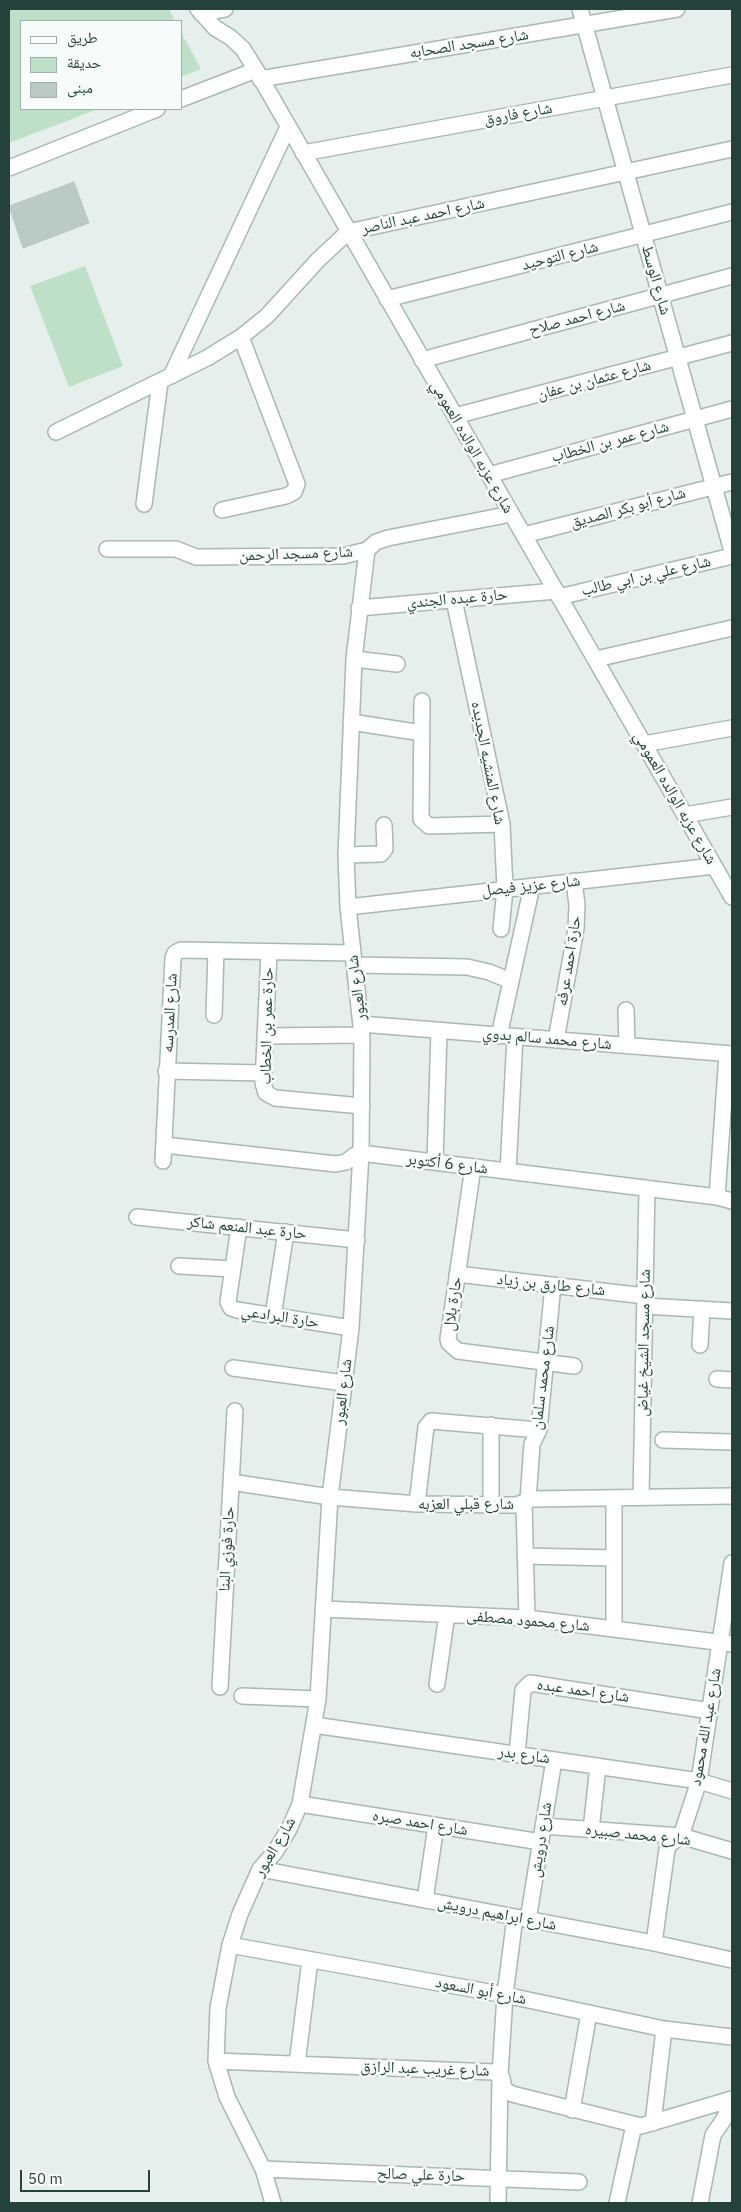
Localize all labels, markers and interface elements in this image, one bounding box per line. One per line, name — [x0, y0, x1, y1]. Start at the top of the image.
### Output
legend — [20, 20, 182, 110]
street label: شارع مسجد الصحابه — [408, 25, 530, 63]
text: طريق — [67, 28, 98, 47]
text: حديقة — [67, 53, 101, 72]
text: مبنى — [67, 78, 93, 97]
street label: شارع فاروق — [482, 99, 554, 129]
street label: شارع احمد عبد الناصر — [360, 194, 486, 238]
street label: شارع التوحيد — [520, 237, 600, 275]
street label: شارع الوسط — [637, 243, 675, 317]
street label: شارع احمد صلاح — [527, 296, 627, 340]
street label: شارع عثمان بن عفان — [535, 356, 653, 404]
street label: شارع عزبه الوالده العمومي — [426, 377, 518, 517]
street label: شارع عمر بن الخطاب — [549, 417, 671, 467]
street label: شارع أبو بكر الصديق — [568, 483, 688, 533]
street label: شارع مسجد الرحمن — [239, 542, 353, 566]
street label: شارع علي بن ابي طالب — [579, 552, 713, 600]
street label: حارة عبده الجندي — [406, 585, 508, 613]
street label: شارع المنشيه الجديده — [467, 700, 509, 826]
street label: شارع عزبه الوالده العمومي — [629, 728, 721, 868]
street label: شارع عزيز فيصل — [481, 871, 581, 901]
street label: حارة احمد عرفه — [552, 914, 586, 1008]
street label: شارع العبور — [343, 954, 371, 1022]
street label: حارة عمر بن الخطاب — [256, 967, 278, 1085]
street label: شارع المدرسه — [158, 973, 182, 1053]
street label: شارع محمد سالم بدوي — [482, 1024, 612, 1054]
street label: شارع 6 أكتوبر — [405, 1149, 489, 1179]
street label: حارة عبد المنعم شاكر — [186, 1212, 308, 1244]
street label: شارع مسجد الشيخ غياض — [633, 1269, 655, 1417]
street label: شارع طارق بن زياد — [496, 1270, 606, 1300]
street label: حارة بلال — [440, 1276, 466, 1332]
street label: حارة البرادعي — [240, 1301, 320, 1333]
street label: شارع محمد سلمان — [527, 1325, 559, 1431]
street label: شارع العبور — [329, 1358, 357, 1426]
street label: شارع قبلي العزبه — [418, 1494, 514, 1514]
street label: حارة فوزي البنا — [215, 1506, 239, 1592]
street label: شارع محمود مصطفى — [466, 1606, 590, 1636]
street label: شارع عبد الله محمود — [686, 1667, 726, 1787]
street label: شارع احمد عبده — [536, 1675, 630, 1707]
street label: شارع بدر — [497, 1742, 551, 1768]
street label: شارع درويش — [526, 1801, 556, 1879]
street label: شارع احمد صبره — [371, 1806, 469, 1840]
street label: شارع العبور — [250, 1814, 300, 1880]
street label: شارع محمد صبيره — [584, 1820, 692, 1850]
street label: شارع ابراهيم درويش — [436, 1893, 558, 1935]
street label: شارع أبو السعود — [434, 1973, 528, 2009]
street label: شارع غريب عبد الرازق — [360, 2057, 490, 2081]
scale bar — [22, 2160, 152, 2192]
street label: حارة علي صالح — [377, 2164, 465, 2186]
text: 50 m — [28, 2169, 63, 2188]

